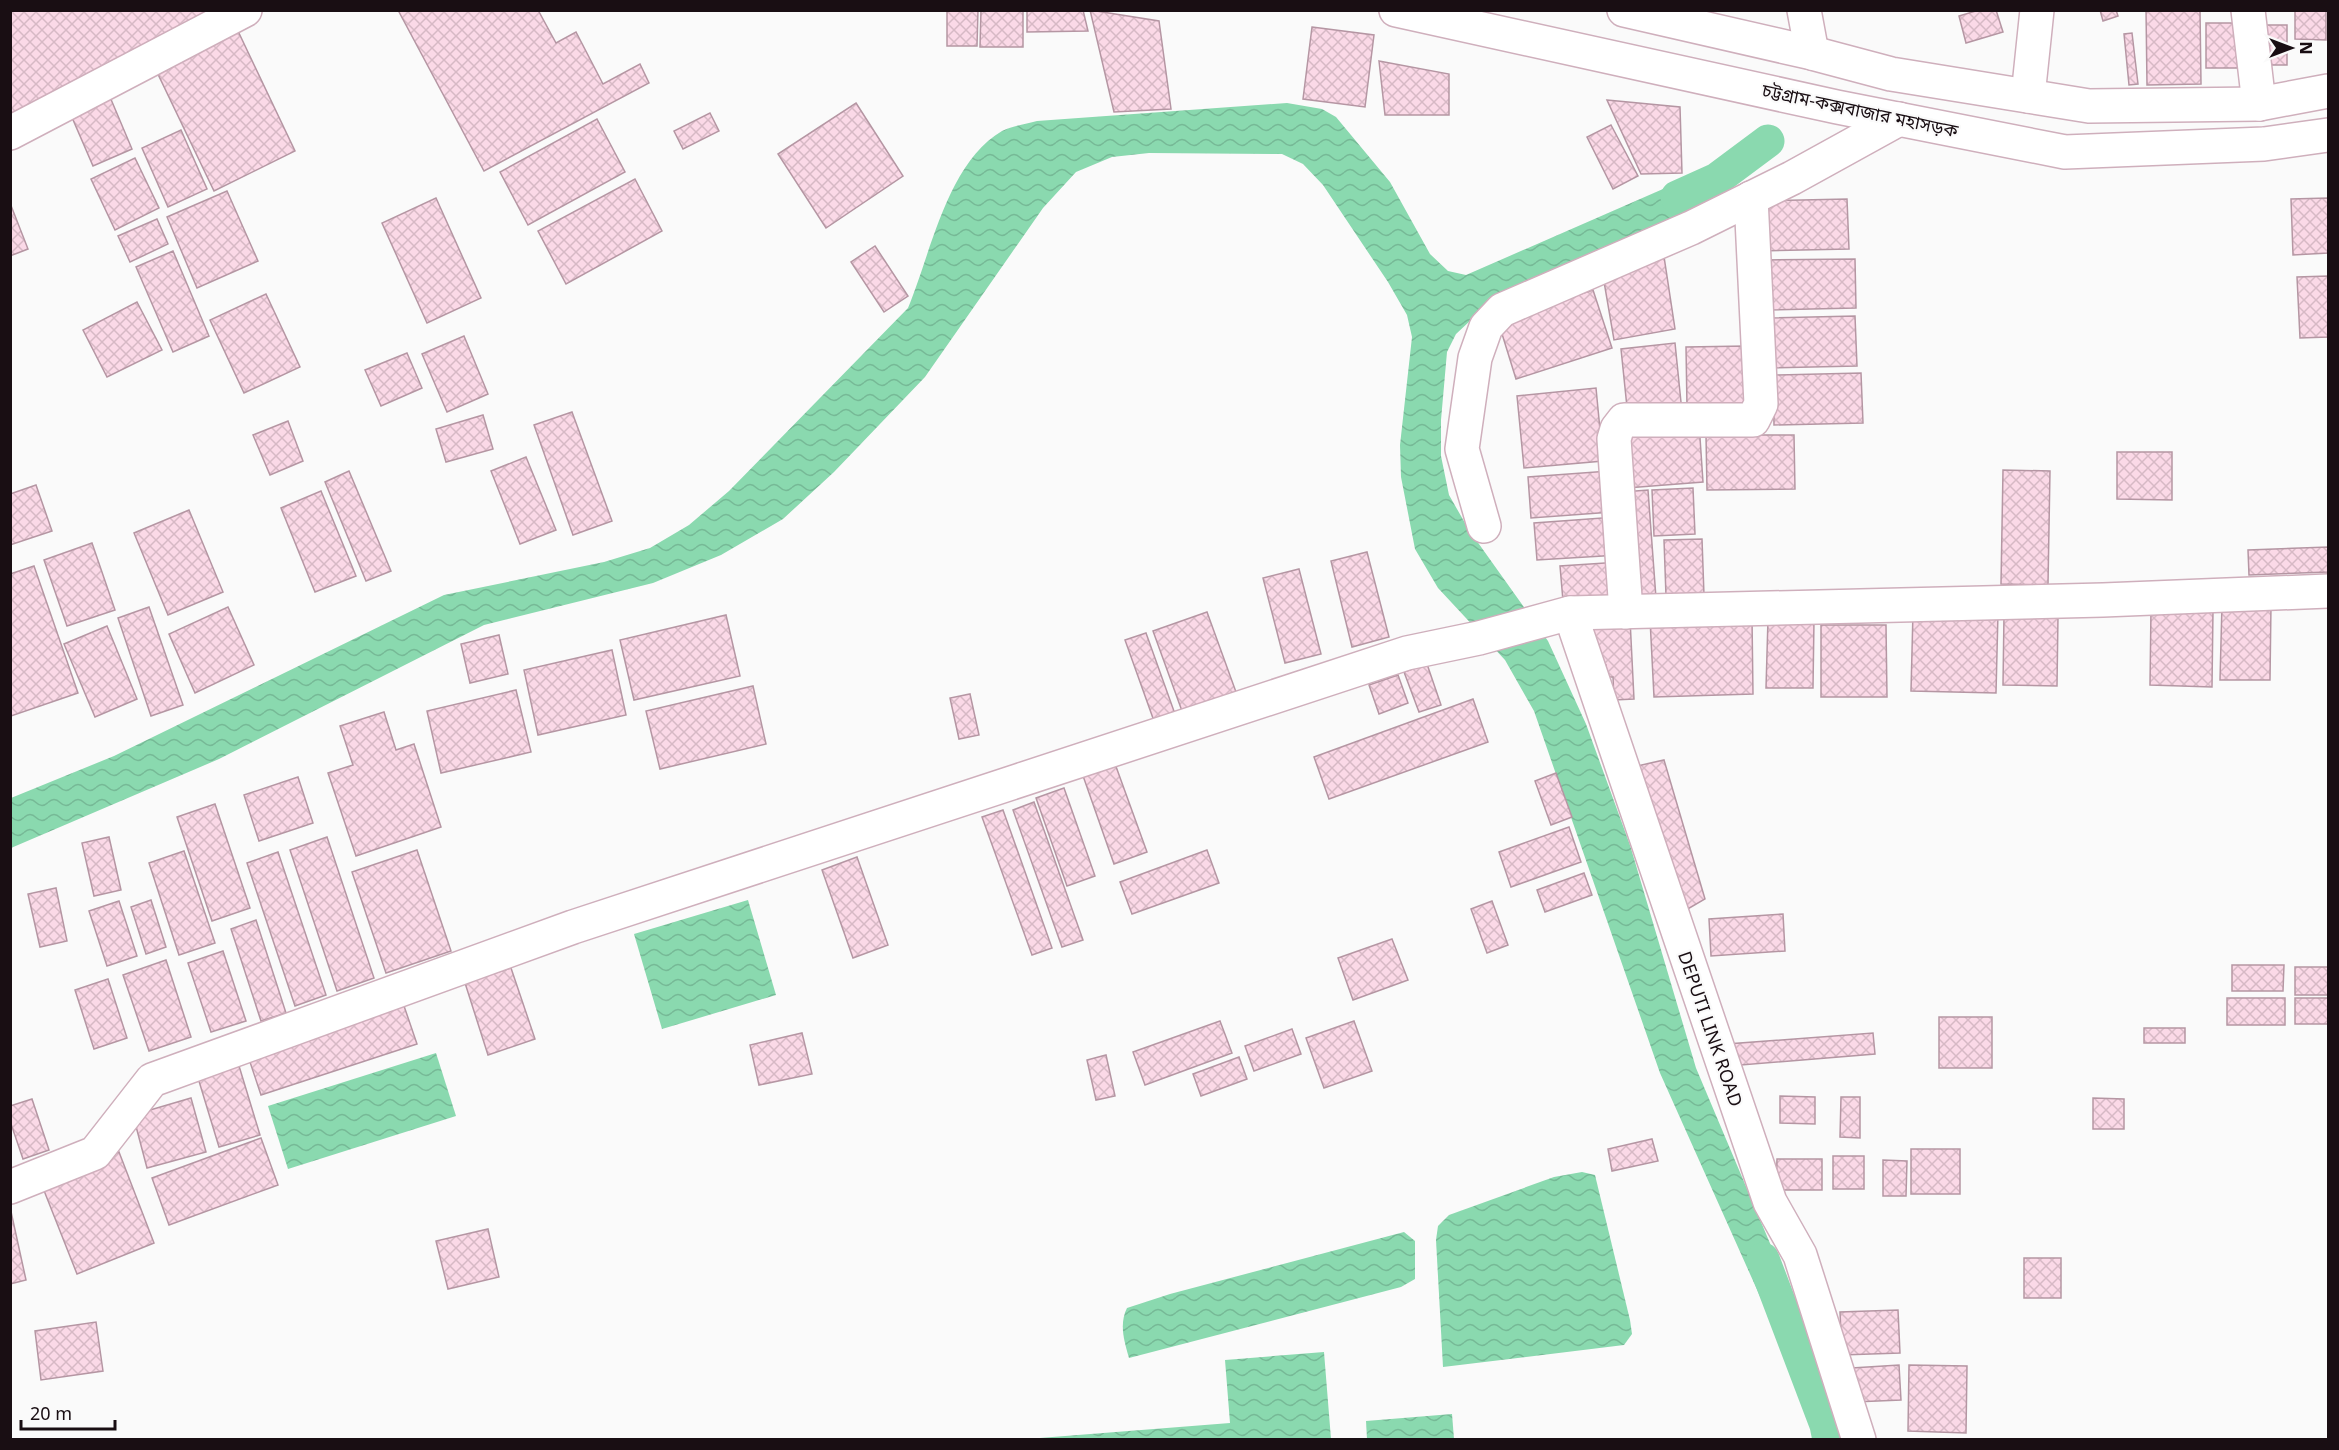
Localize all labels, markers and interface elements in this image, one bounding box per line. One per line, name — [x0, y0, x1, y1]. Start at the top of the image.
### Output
north arrow — [2261, 18, 2321, 78]
text: N — [2293, 42, 2315, 54]
street label: চট্টগ্রাম-কক্সবাজার মহাসড়ক — [1759, 79, 1960, 145]
street label: DEPUTI LINK ROAD — [1671, 949, 1747, 1110]
scale bar — [21, 1393, 116, 1431]
text: 20 m — [30, 1403, 72, 1427]

